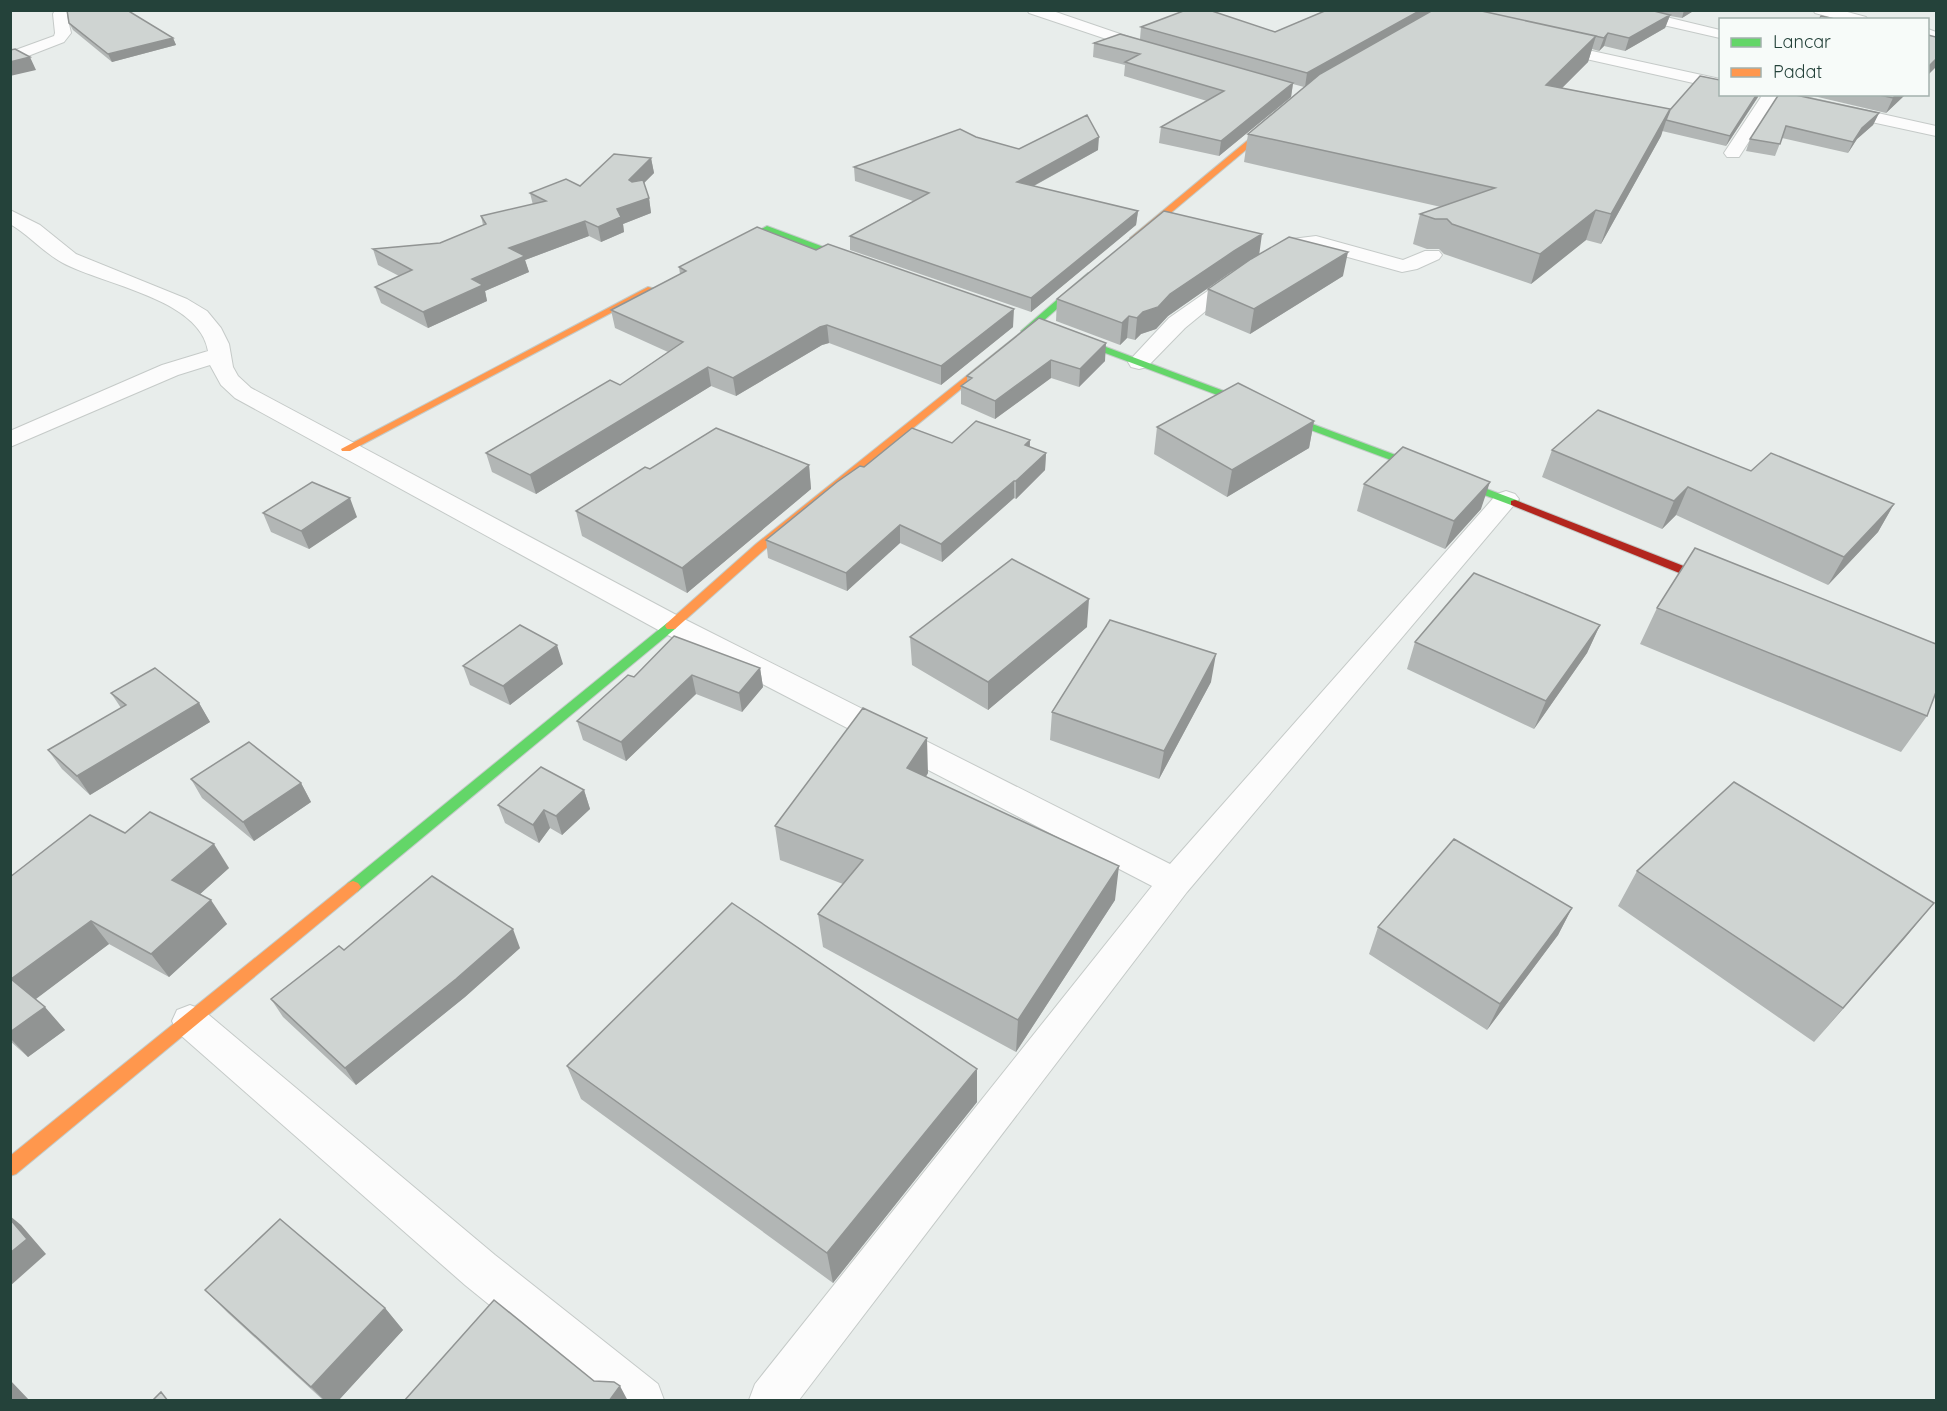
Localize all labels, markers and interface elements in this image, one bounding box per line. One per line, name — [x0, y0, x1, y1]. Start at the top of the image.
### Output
legend — [1719, 18, 1929, 96]
text: Lancar — [1773, 30, 1831, 53]
text: Padat — [1773, 60, 1822, 83]

